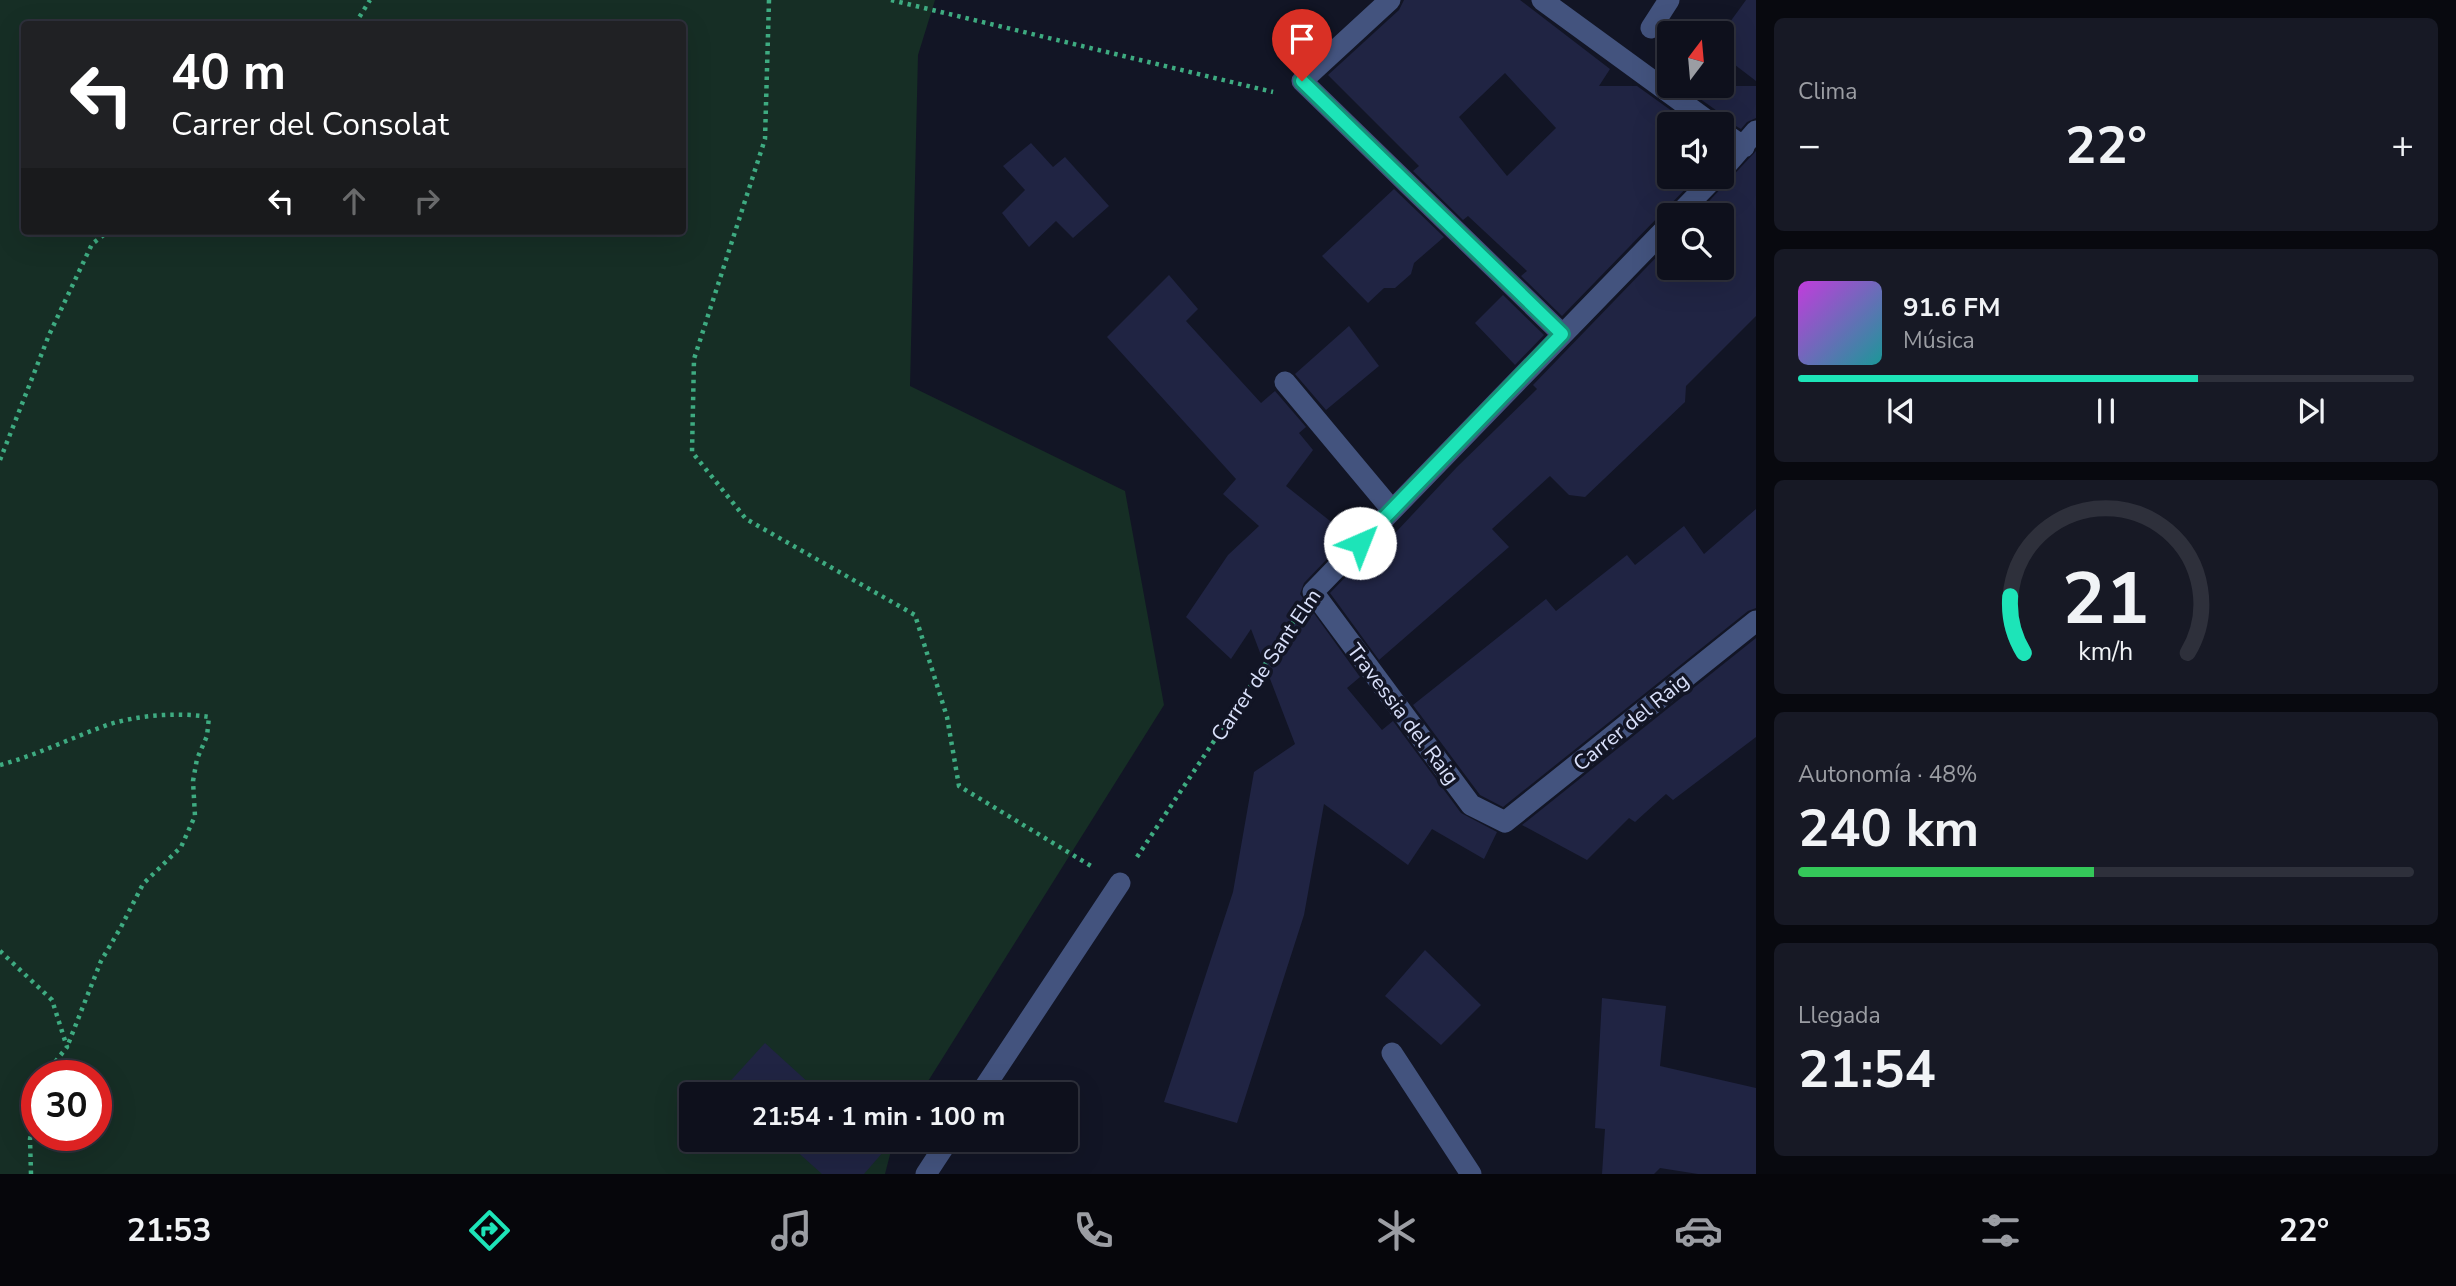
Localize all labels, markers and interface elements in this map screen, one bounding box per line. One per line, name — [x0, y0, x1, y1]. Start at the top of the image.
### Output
pin — [1272, 9, 1332, 81]
icon: arrive — [1283, 20, 1321, 58]
north arrow — [1657, 21, 1734, 98]
map controls — [1657, 21, 1734, 280]
text: 40 m — [171, 39, 286, 106]
icon: left — [56, 49, 147, 140]
text: Clima — [1798, 76, 1858, 107]
text: Carrer del Consolat — [171, 103, 449, 146]
text: 22° — [2065, 110, 2147, 181]
button: sound — [1657, 112, 1734, 189]
text: − — [1798, 120, 1821, 171]
text: + — [2391, 120, 2414, 171]
icon: left — [262, 182, 300, 220]
icon: ahead — [335, 182, 373, 220]
icon: right — [408, 182, 446, 220]
button: search — [1657, 203, 1734, 280]
text: 91.6 FM — [1903, 290, 2000, 325]
text: Música — [1903, 325, 1975, 356]
icon: previous — [1882, 392, 1920, 430]
icon: pause — [2087, 392, 2125, 430]
icon: next — [2292, 392, 2330, 430]
position arrow — [1323, 506, 1397, 580]
text: 21 — [2062, 549, 2150, 649]
street label: Carrer de Sant Elm — [1205, 583, 1327, 747]
text: km/h — [2078, 635, 2134, 669]
street label: Travessia del Raig — [1341, 638, 1465, 790]
street label: Carrer del Raig — [1567, 667, 1695, 777]
text: Autonomía · 48% — [1798, 759, 1978, 790]
text: 240 km — [1798, 793, 1979, 864]
text: Llegada — [1798, 1000, 1881, 1031]
text: 21:54 — [1798, 1034, 1936, 1105]
speed limit sign: 30 — [21, 1060, 112, 1151]
text: 21:54 · 1 min · 100 m — [752, 1099, 1005, 1134]
icon: directions — [465, 1206, 514, 1255]
icon: music — [767, 1206, 816, 1255]
icon: phone — [1069, 1206, 1118, 1255]
icon: climate — [1372, 1206, 1421, 1255]
icon: car — [1674, 1206, 1723, 1255]
icon: filters — [1976, 1206, 2025, 1255]
text: 21:53 — [127, 1209, 211, 1252]
text: 22° — [2279, 1209, 2329, 1252]

